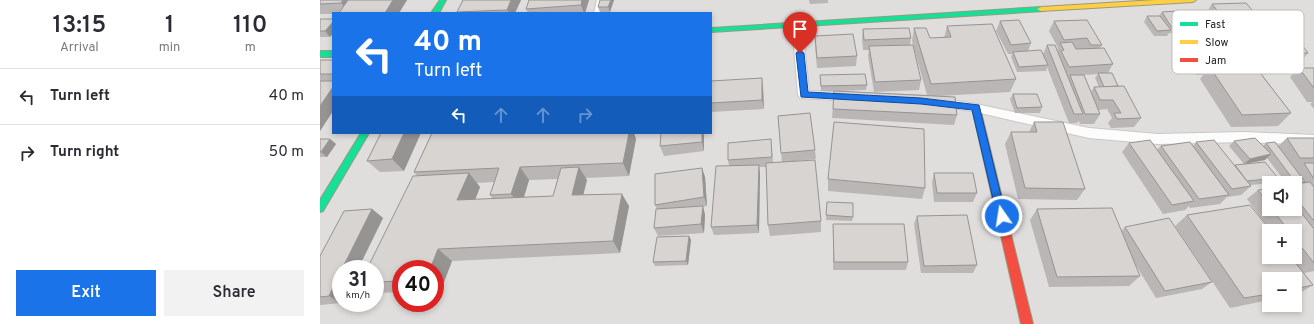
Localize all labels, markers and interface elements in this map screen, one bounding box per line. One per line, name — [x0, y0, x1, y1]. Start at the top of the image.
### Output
legend — [1172, 10, 1304, 74]
text: 13:15 — [53, 11, 106, 41]
text: 1 — [165, 11, 174, 41]
text: 110 — [233, 11, 267, 41]
pin — [783, 12, 817, 53]
icon: arrive — [789, 18, 811, 40]
text: Fast — [1205, 18, 1225, 32]
text: 40 m — [414, 25, 482, 61]
icon: left — [348, 28, 400, 80]
text: Slow — [1205, 36, 1228, 50]
text: Arrival — [60, 40, 99, 56]
text: min — [159, 40, 180, 56]
text: m — [245, 40, 256, 56]
text: Jam — [1205, 54, 1226, 68]
text: Turn left — [414, 60, 482, 83]
icon: left — [16, 86, 38, 108]
text: Turn left — [50, 87, 110, 106]
text: 40 m — [269, 87, 304, 106]
icon: left — [448, 104, 470, 126]
icon: ahead — [490, 104, 512, 126]
icon: ahead — [532, 104, 554, 126]
icon: right — [574, 104, 596, 126]
icon: right — [16, 142, 38, 164]
text: Turn right — [50, 143, 119, 162]
text: 50 m — [269, 143, 304, 162]
map controls — [1262, 176, 1302, 312]
button: sound — [1262, 176, 1302, 216]
position arrow — [981, 195, 1023, 237]
button: + — [1262, 224, 1302, 264]
speed limit sign: 40 — [392, 260, 444, 312]
text: 31 — [348, 268, 368, 294]
button: Exit — [16, 270, 156, 316]
button: Share — [164, 270, 304, 316]
button: − — [1262, 272, 1302, 312]
text: km/h — [346, 289, 370, 302]

